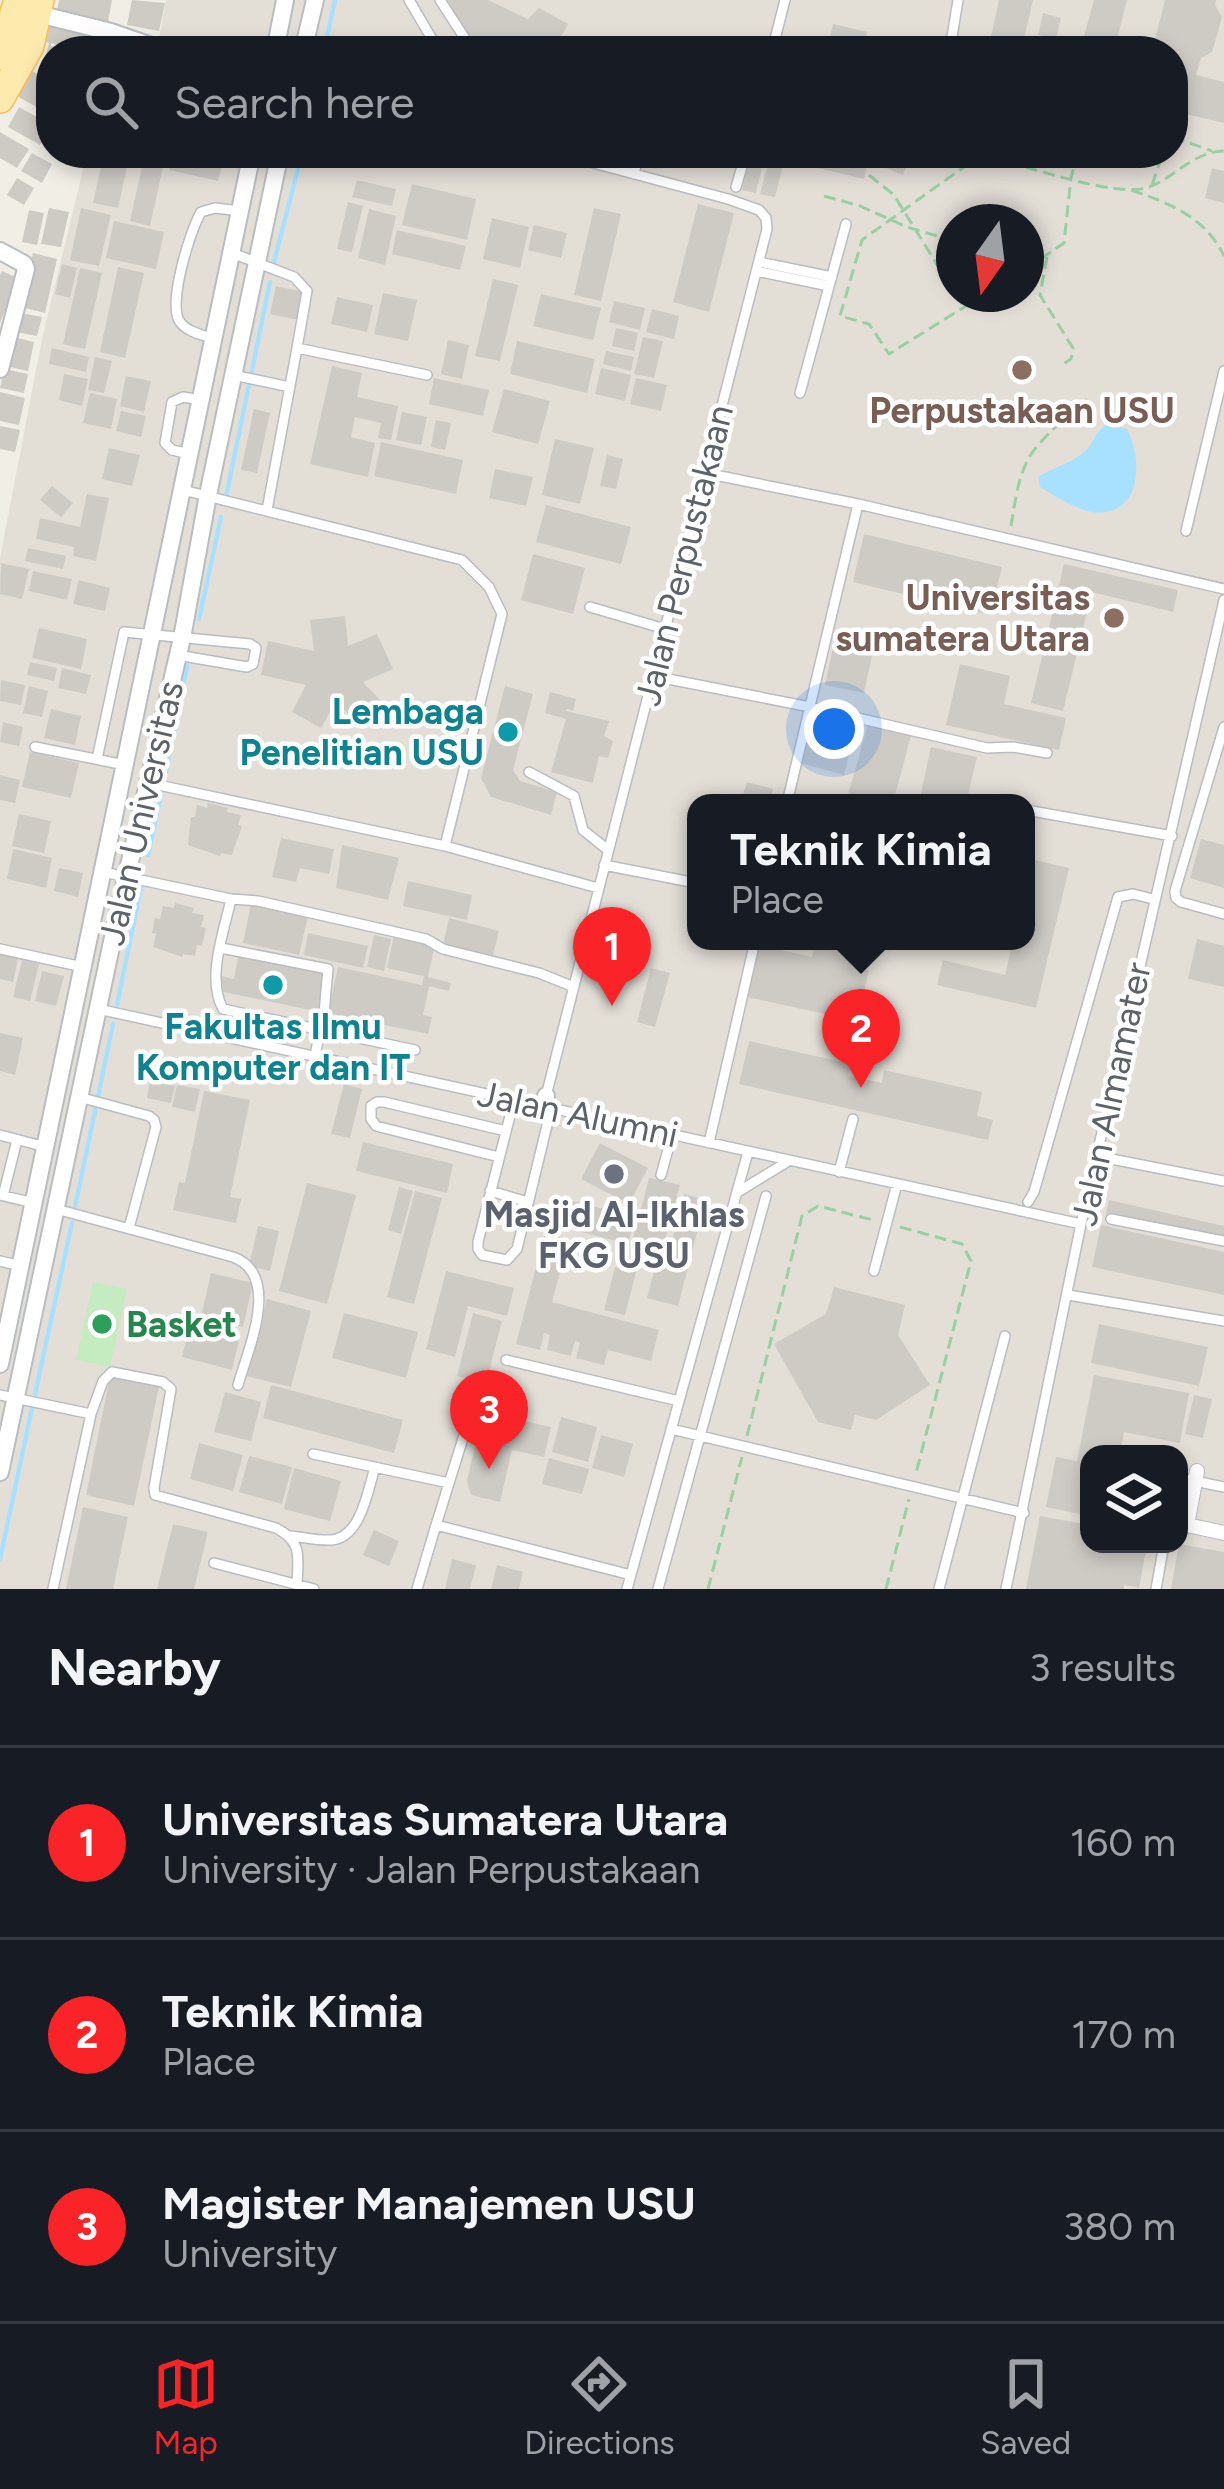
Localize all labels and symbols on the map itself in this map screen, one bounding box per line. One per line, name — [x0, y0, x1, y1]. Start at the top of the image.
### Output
north arrow — [936, 204, 1044, 312]
marker: Perpustakaan USU — [1009, 357, 1035, 383]
place label: Perpustakaan USU — [869, 389, 1175, 432]
street label: Jalan Perpustakaan — [626, 400, 742, 710]
place label: Universitas sumatera Utara — [835, 576, 1090, 660]
marker: Universitas sumatera Utara — [1101, 605, 1127, 631]
street label: Jalan Universitas — [90, 677, 192, 949]
place label: Lembaga Penelitian USU — [239, 690, 484, 774]
your location — [804, 699, 864, 759]
marker: Lembaga Penelitian USU — [495, 719, 521, 745]
pin: 1 — [573, 907, 651, 1006]
street label: Jalan Almamater — [1062, 959, 1160, 1229]
marker: Fakultas Ilmu Komputer dan IT — [260, 972, 286, 998]
pin: 2 — [822, 989, 900, 1088]
place label: Fakultas Ilmu Komputer dan IT — [136, 1005, 410, 1089]
street label: Jalan Alumni — [474, 1072, 682, 1156]
marker: Masjid Al-Ikhlas FKG USU — [601, 1161, 627, 1187]
place label: Masjid Al-Ikhlas FKG USU — [483, 1193, 745, 1277]
place label: Basket — [126, 1303, 237, 1346]
marker: Basket — [89, 1311, 115, 1337]
pin: 3 — [450, 1370, 528, 1469]

